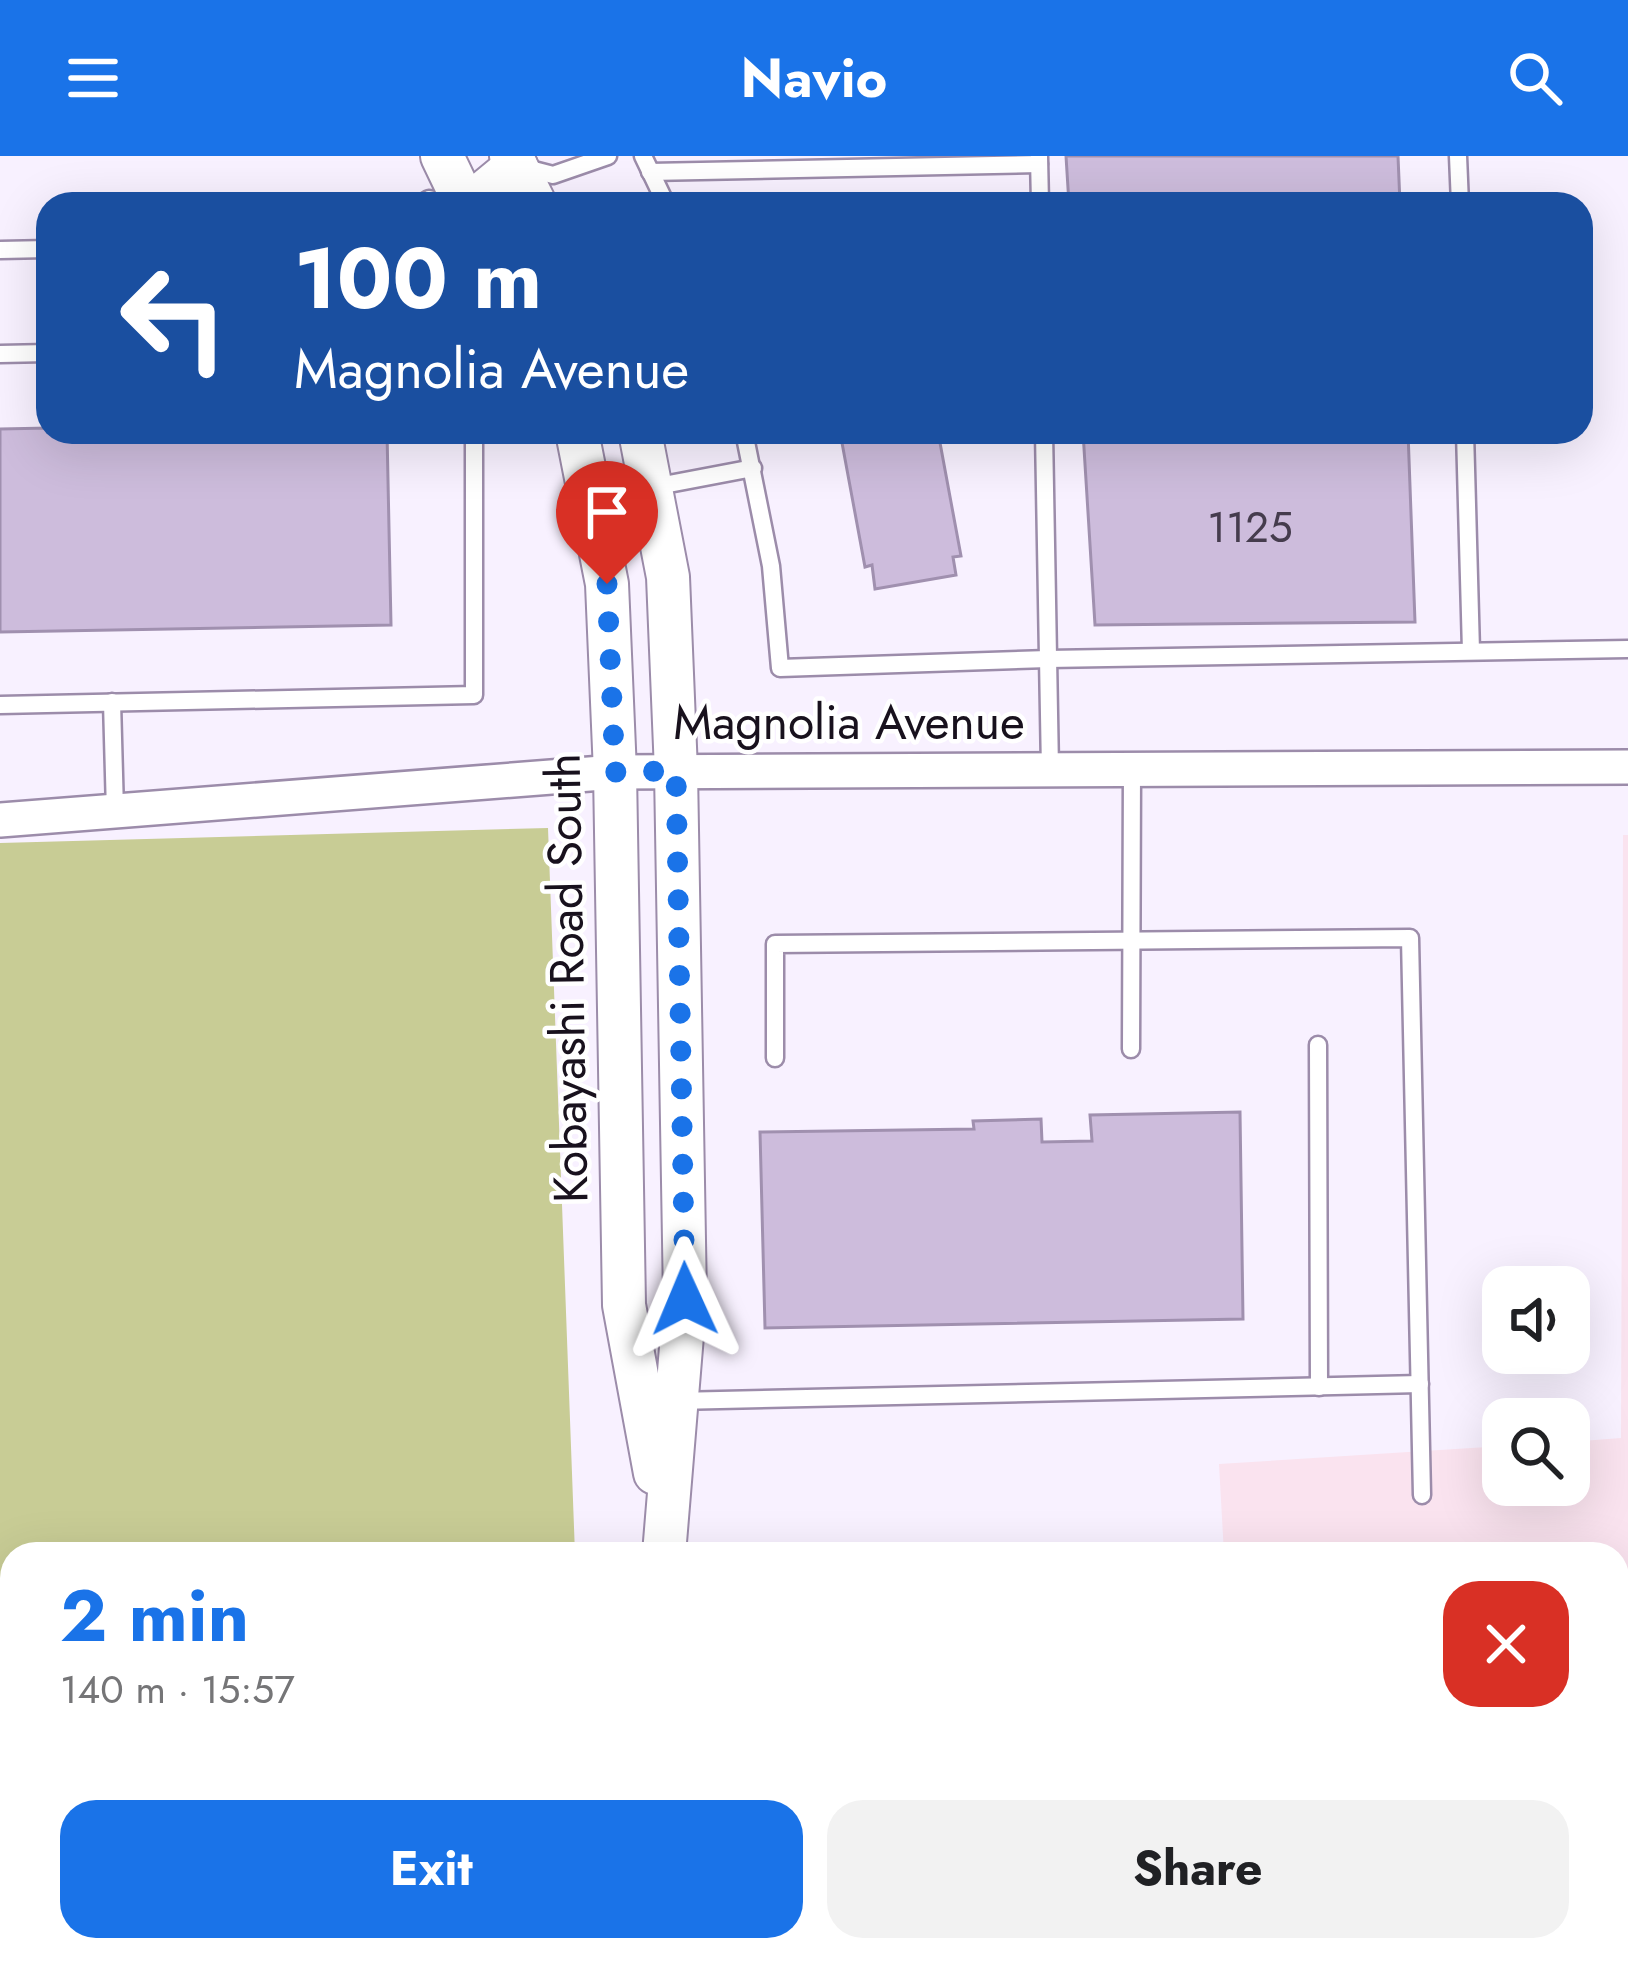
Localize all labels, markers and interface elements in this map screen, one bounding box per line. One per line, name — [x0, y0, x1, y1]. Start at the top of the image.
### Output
text: Navio — [741, 39, 887, 117]
icon: menu — [60, 45, 126, 111]
icon: search — [1502, 45, 1568, 111]
text: 100 m — [294, 218, 542, 340]
icon: left — [96, 240, 252, 396]
text: Magnolia Avenue — [294, 330, 689, 408]
pin — [556, 461, 658, 584]
icon: arrive — [574, 479, 640, 545]
house number: 1125 — [1207, 497, 1293, 558]
street label: Magnolia Avenue — [673, 688, 1025, 757]
street label: Kobayashi Road South — [529, 752, 605, 1204]
position arrow — [622, 1236, 748, 1362]
map controls — [1482, 1266, 1590, 1506]
button: sound — [1482, 1266, 1590, 1374]
button: search — [1482, 1398, 1590, 1506]
text: 2 min — [60, 1564, 249, 1668]
button: close — [1443, 1581, 1569, 1707]
text: 140 m · 15:57 — [60, 1661, 295, 1718]
button: Exit — [60, 1800, 803, 1938]
button: Share — [827, 1800, 1569, 1938]

